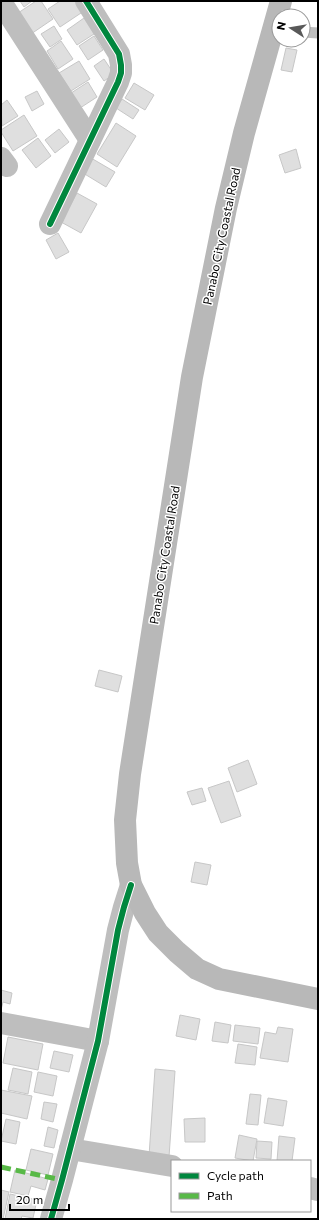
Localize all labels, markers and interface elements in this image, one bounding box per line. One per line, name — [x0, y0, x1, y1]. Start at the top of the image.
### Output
north arrow — [271, 8, 311, 48]
text: N — [274, 20, 288, 31]
street label: Panabo City Coastal Road — [200, 166, 242, 306]
street label: Panabo City Coastal Road — [146, 485, 182, 625]
legend — [171, 1160, 311, 1212]
text: Cycle path — [207, 1168, 264, 1182]
scale bar — [10, 1186, 69, 1212]
text: Path — [207, 1188, 233, 1202]
text: 20 m — [16, 1192, 43, 1206]

